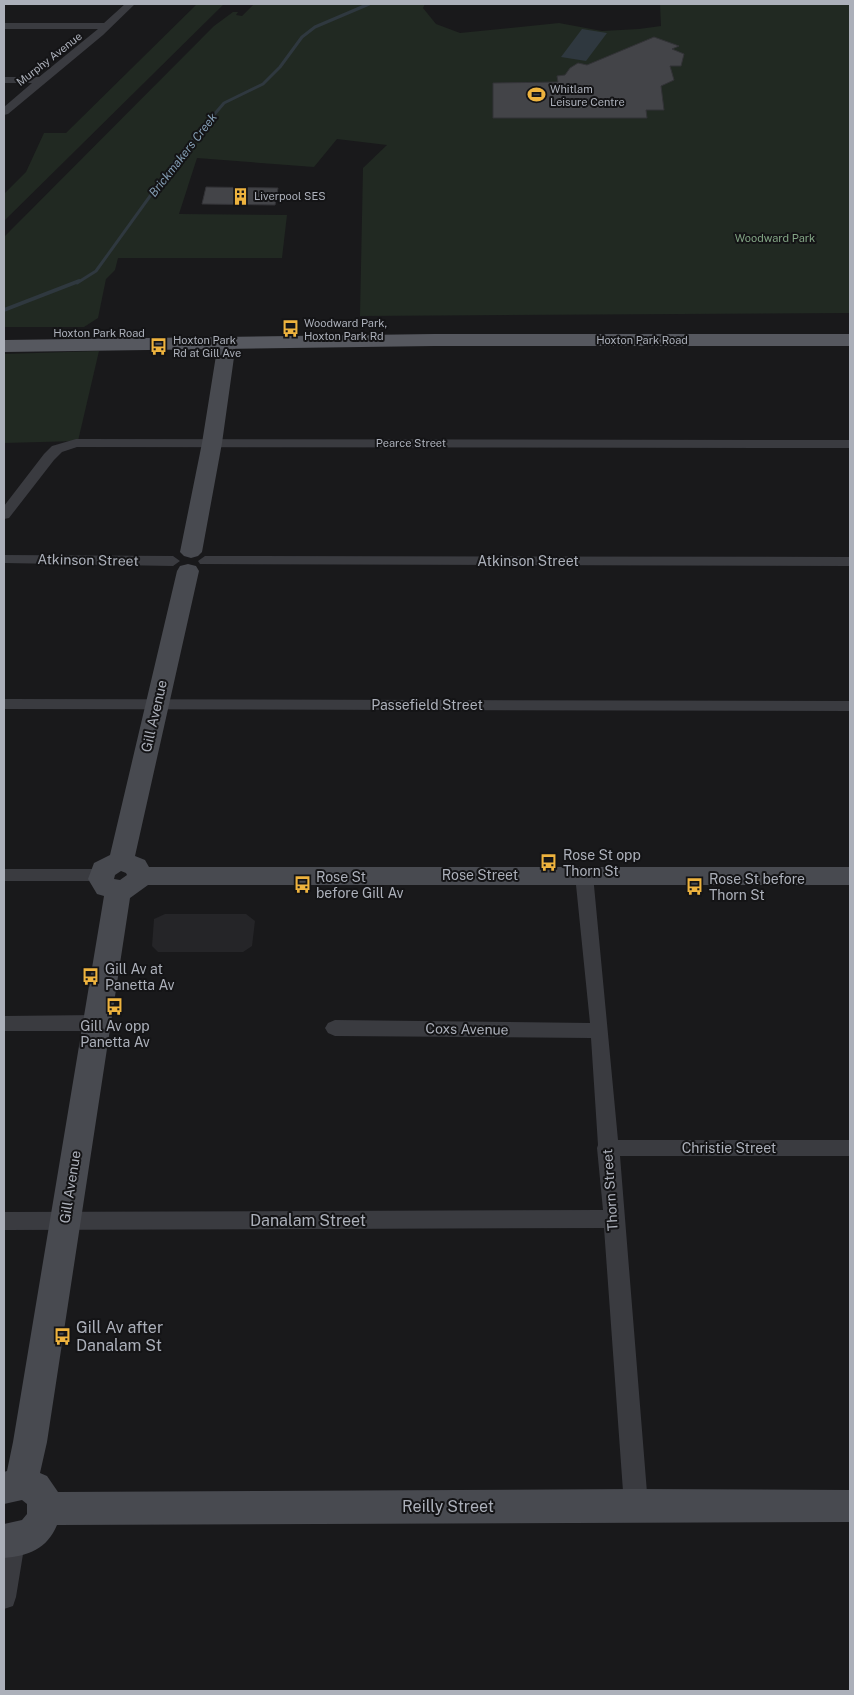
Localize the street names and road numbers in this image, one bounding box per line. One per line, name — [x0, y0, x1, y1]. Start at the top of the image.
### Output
street label: Murphy Avenue — [14, 30, 84, 88]
street label: Hoxton Park Road — [53, 327, 145, 339]
street label: Hoxton Park Road — [596, 334, 688, 346]
street label: Pearce Street — [376, 437, 446, 449]
street label: Atkinson Street — [37, 551, 139, 569]
street label: Atkinson Street — [477, 553, 579, 569]
street label: Gill Avenue — [138, 678, 170, 754]
street label: Passefield Street — [371, 697, 483, 713]
street label: Rose Street — [442, 867, 518, 883]
street label: Coxs Avenue — [425, 1020, 509, 1038]
street label: Christie Street — [682, 1140, 776, 1156]
street label: Thorn Street — [599, 1148, 621, 1232]
street label: Gill Avenue — [56, 1149, 84, 1225]
street label: Danalam Street — [250, 1211, 366, 1230]
street label: Reilly Street — [402, 1497, 494, 1516]

